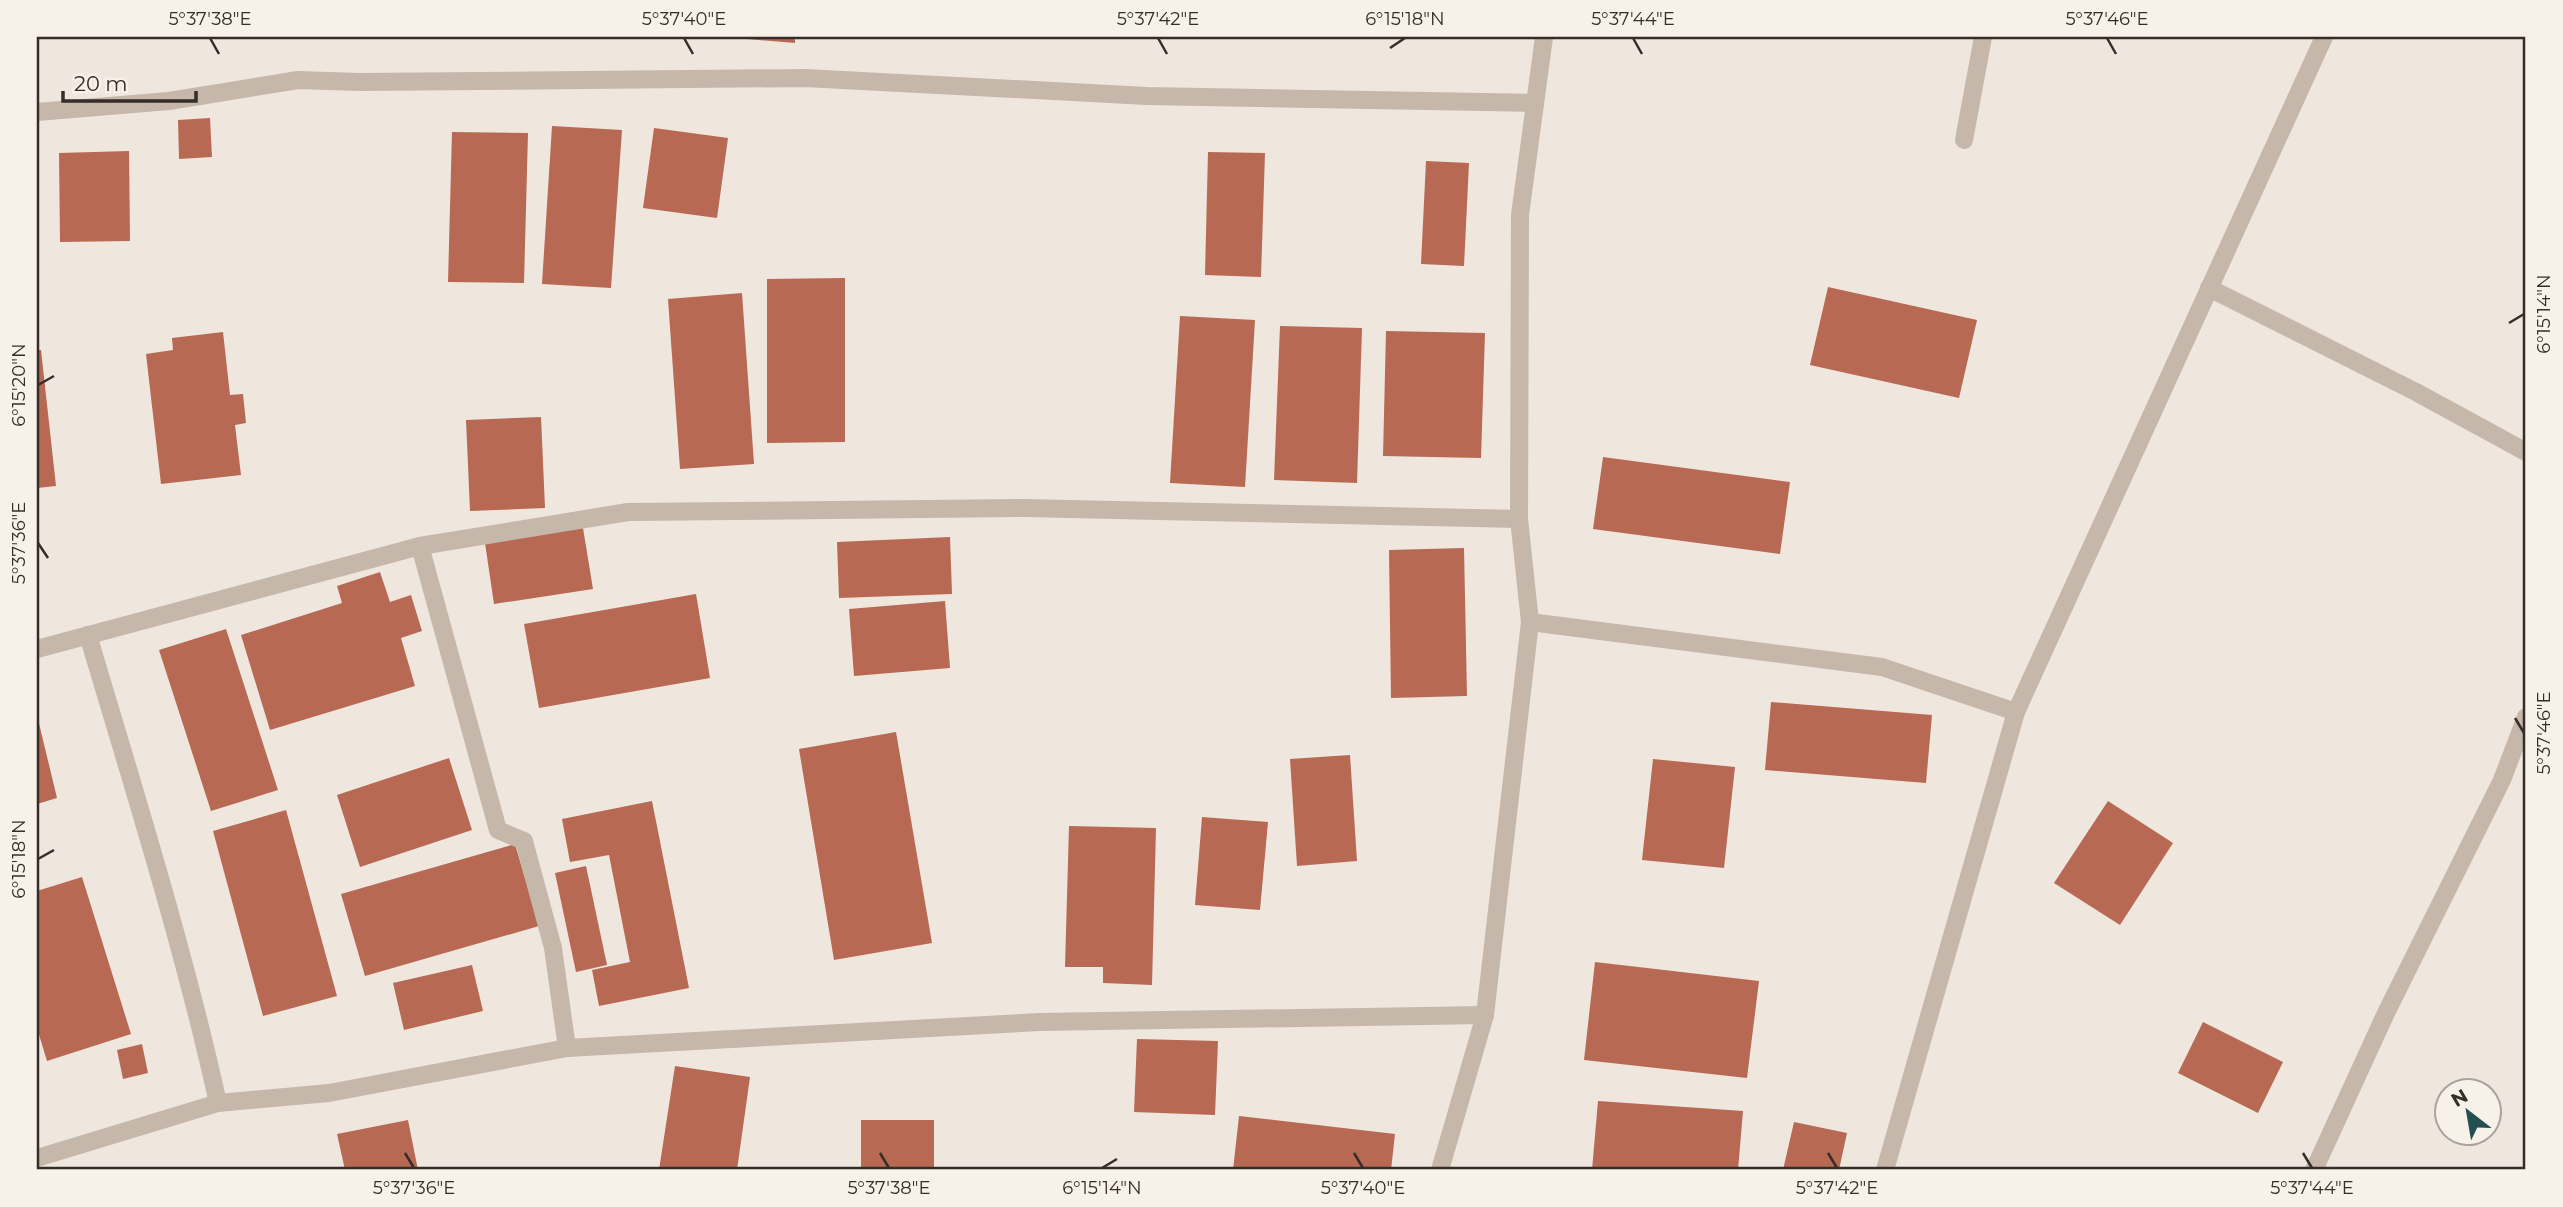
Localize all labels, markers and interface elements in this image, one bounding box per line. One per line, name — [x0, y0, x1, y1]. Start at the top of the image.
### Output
text: 5°37'38"E — [168, 8, 252, 30]
text: 5°37'40"E — [642, 8, 726, 30]
text: 5°37'42"E — [1117, 8, 1199, 30]
text: 6°15'18"N — [1365, 8, 1445, 30]
text: 5°37'44"E — [1591, 8, 1675, 30]
text: 5°37'46"E — [2065, 8, 2149, 30]
scale bar — [63, 60, 196, 104]
text: 20 m — [74, 71, 128, 96]
text: 6°15'14"N — [2533, 274, 2555, 354]
text: 6°15'20"N — [8, 343, 30, 427]
text: 5°37'36"E — [8, 502, 30, 584]
text: 5°37'46"E — [2533, 691, 2555, 775]
text: 6°15'18"N — [8, 819, 30, 899]
north arrow — [2434, 1078, 2504, 1148]
text: N — [2447, 1084, 2472, 1112]
text: 5°37'36"E — [373, 1177, 455, 1199]
text: 5°37'38"E — [847, 1177, 931, 1199]
text: 6°15'14"N — [1062, 1177, 1142, 1199]
text: 5°37'40"E — [1321, 1177, 1405, 1199]
text: 5°37'42"E — [1796, 1177, 1878, 1199]
text: 5°37'44"E — [2270, 1177, 2354, 1199]

